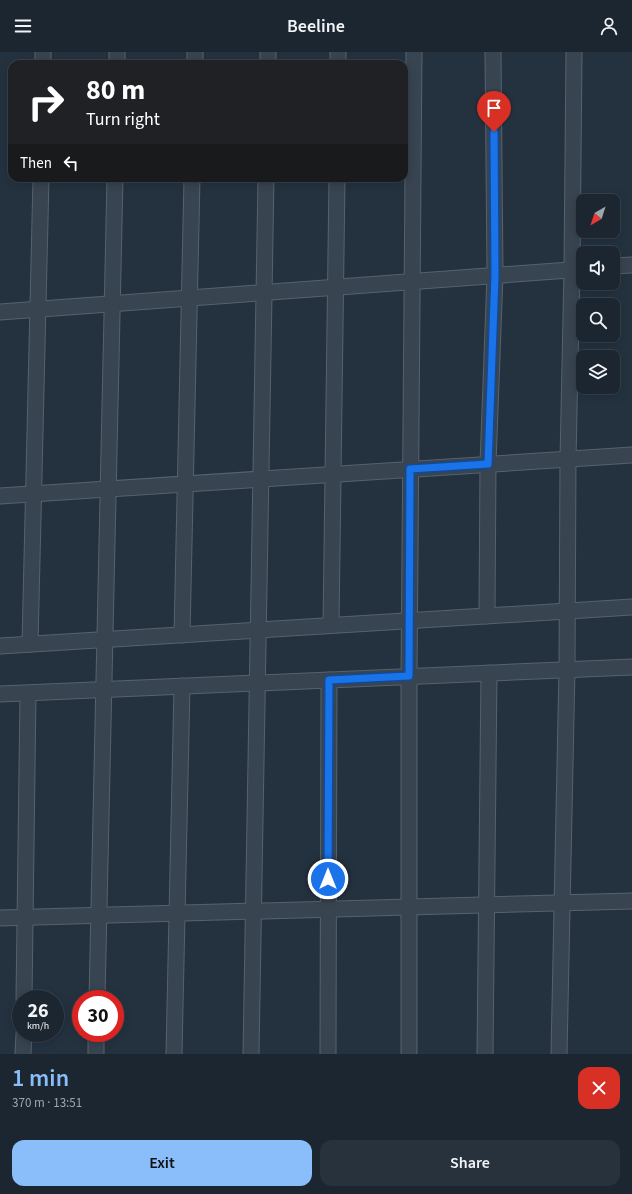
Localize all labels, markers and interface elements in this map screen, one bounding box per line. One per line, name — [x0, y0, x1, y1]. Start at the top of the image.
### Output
text: Beeline — [287, 14, 345, 39]
icon: menu — [12, 15, 34, 37]
icon: person — [598, 15, 620, 37]
text: 80 m — [86, 70, 145, 110]
icon: right — [20, 76, 72, 128]
pin — [477, 91, 511, 132]
icon: arrive — [483, 97, 505, 119]
text: Turn right — [86, 107, 160, 132]
icon: left — [60, 152, 82, 174]
text: Then — [20, 153, 52, 174]
north arrow — [576, 194, 620, 238]
map controls — [576, 194, 620, 394]
button: sound — [576, 246, 620, 290]
button: search — [576, 298, 620, 342]
button: layers — [576, 350, 620, 394]
position arrow — [307, 858, 349, 900]
speed limit sign: 30 — [72, 990, 124, 1042]
text: 26 — [27, 997, 49, 1025]
text: km/h — [27, 1019, 49, 1033]
text: 1 min — [12, 1061, 69, 1096]
button: close — [578, 1067, 620, 1109]
text: 370 m · 13:51 — [12, 1094, 82, 1112]
button: Exit — [12, 1140, 312, 1186]
button: Share — [320, 1140, 620, 1186]

